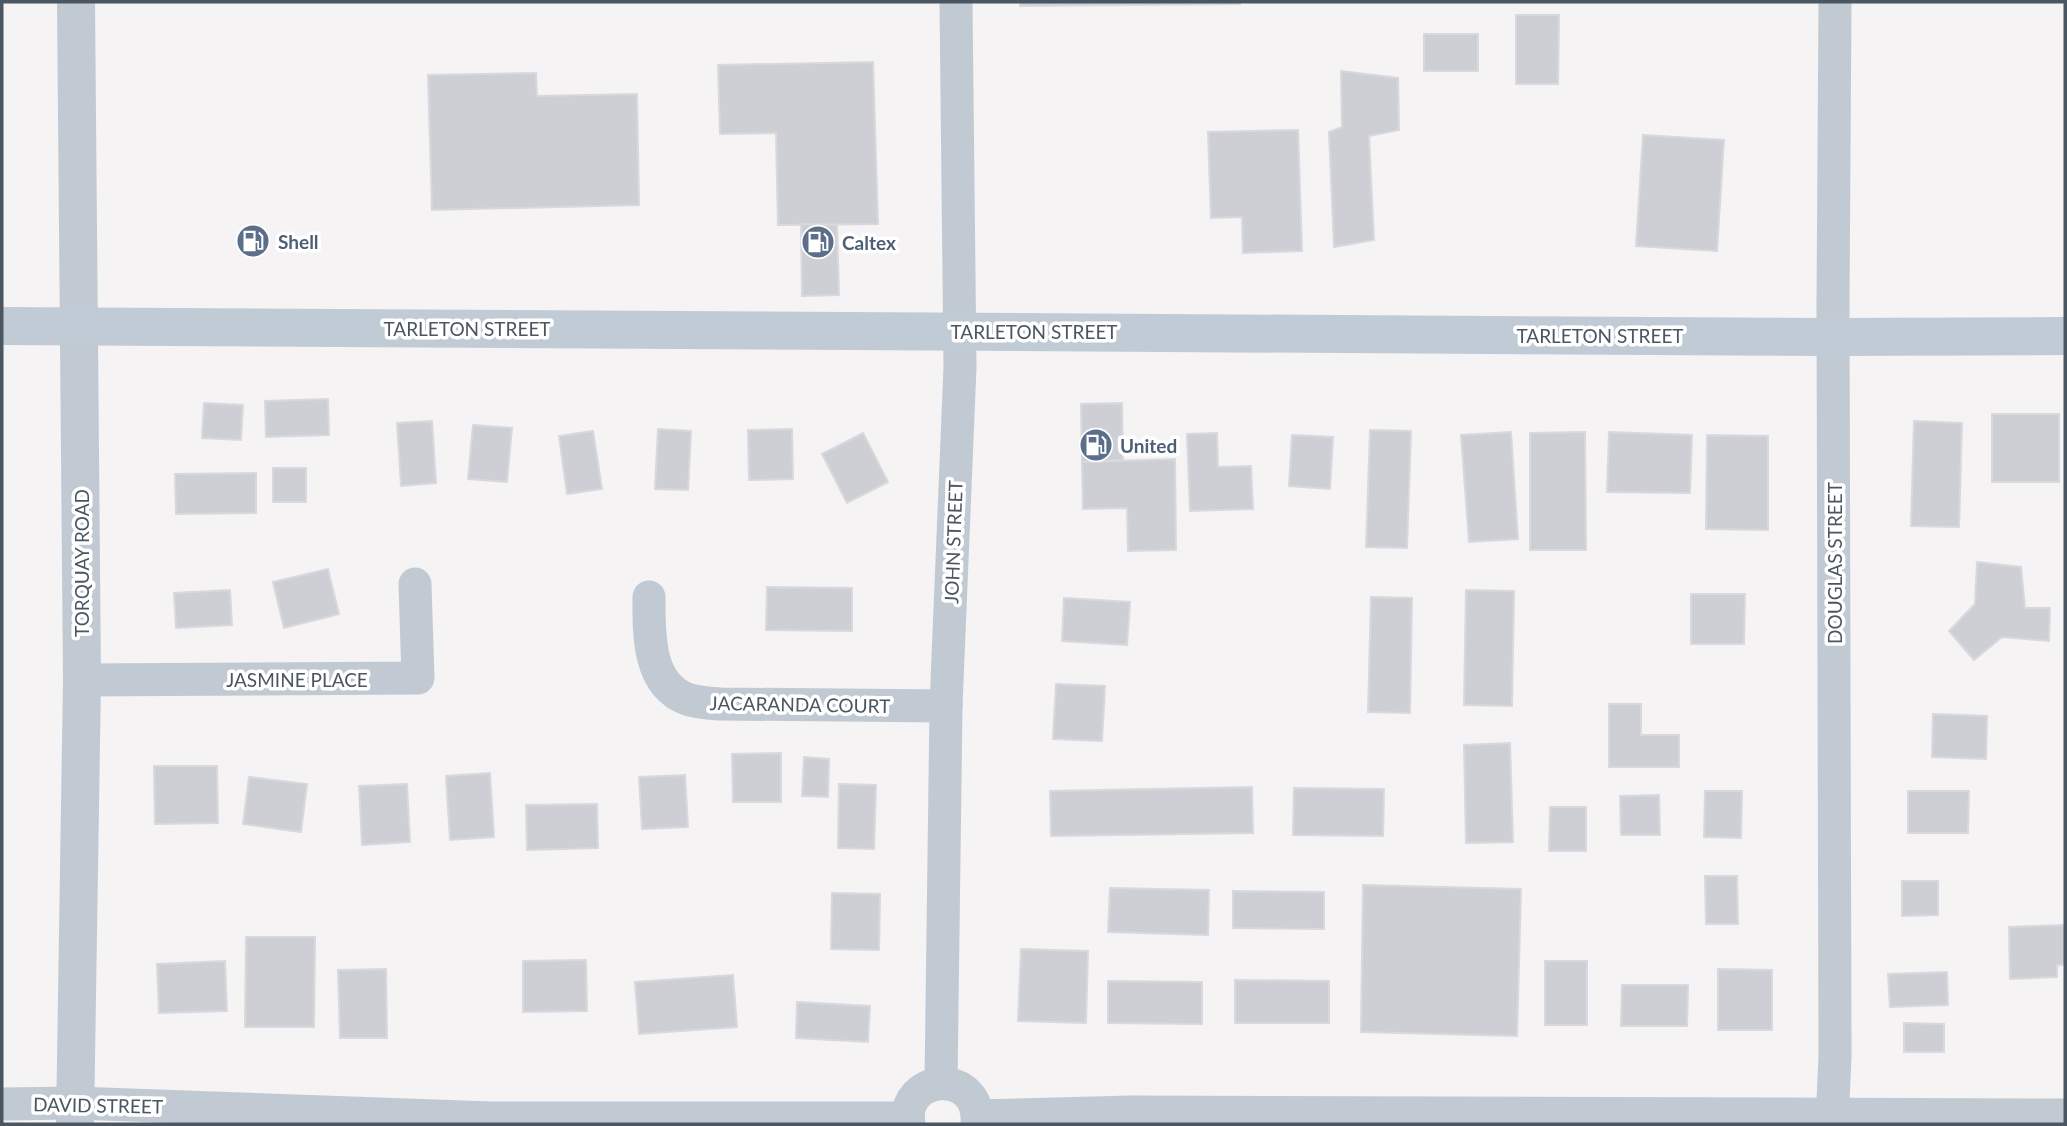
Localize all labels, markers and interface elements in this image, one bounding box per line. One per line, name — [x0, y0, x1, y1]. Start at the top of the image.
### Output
fuel station icon: Shell — [234, 222, 272, 260]
fuel station icon: Caltex — [799, 223, 837, 261]
place label: Shell — [278, 230, 319, 253]
place label: Caltex — [842, 231, 896, 254]
street label: TARLETON STREET — [383, 317, 551, 340]
street label: TARLETON STREET — [950, 320, 1118, 343]
street label: TARLETON STREET — [1516, 324, 1684, 347]
fuel station icon: United — [1077, 426, 1115, 464]
place label: United — [1120, 434, 1177, 457]
street label: JOHN STREET — [939, 480, 967, 604]
street label: DOUGLAS STREET — [1823, 482, 1846, 644]
street label: TORQUAY ROAD — [70, 489, 93, 637]
street label: JASMINE PLACE — [226, 668, 368, 691]
street label: JACARANDA COURT — [709, 691, 891, 717]
street label: DAVID STREET — [33, 1092, 163, 1118]

